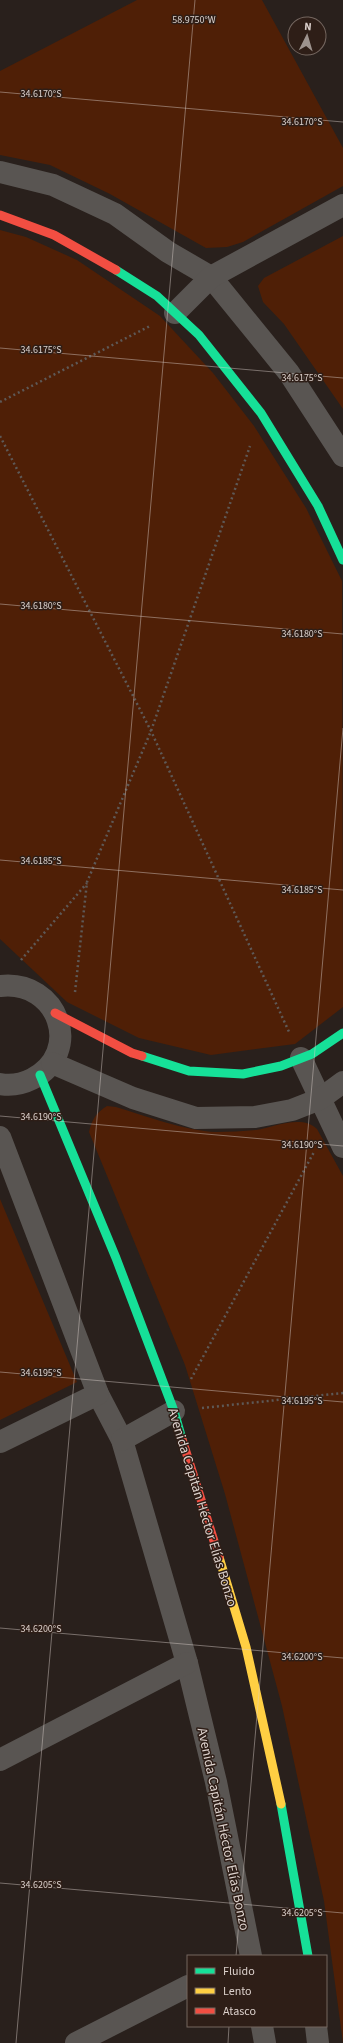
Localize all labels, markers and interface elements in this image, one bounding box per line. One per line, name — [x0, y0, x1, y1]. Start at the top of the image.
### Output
text: 58.9750°W — [172, 13, 216, 27]
north arrow — [287, 16, 327, 56]
text: N — [304, 19, 312, 34]
text: 34.6170°S — [21, 87, 61, 101]
text: 34.6170°S — [282, 115, 322, 129]
text: 34.6175°S — [21, 343, 61, 357]
text: 34.6175°S — [282, 371, 322, 385]
text: 34.6180°S — [21, 599, 61, 613]
text: 34.6180°S — [282, 627, 322, 641]
text: 34.6185°S — [21, 854, 61, 868]
text: 34.6185°S — [282, 883, 322, 897]
text: 34.6190°S — [21, 1110, 61, 1124]
text: 34.6190°S — [282, 1138, 322, 1152]
text: 34.6195°S — [21, 1366, 61, 1380]
text: 34.6195°S — [282, 1394, 322, 1408]
street label: Avenida Capitán Héctor Elías Bonzo — [162, 1405, 242, 1609]
text: 34.6200°S — [21, 1622, 61, 1636]
text: 34.6200°S — [282, 1650, 322, 1664]
street label: Avenida Capitán Héctor Elías Bonzo — [192, 1726, 254, 1933]
text: 34.6205°S — [21, 1878, 61, 1892]
text: 34.6205°S — [282, 1906, 322, 1920]
legend — [187, 1955, 327, 2027]
text: Fluido — [223, 1963, 255, 1980]
text: Lento — [223, 1983, 252, 2000]
text: Atasco — [223, 2003, 256, 2020]

